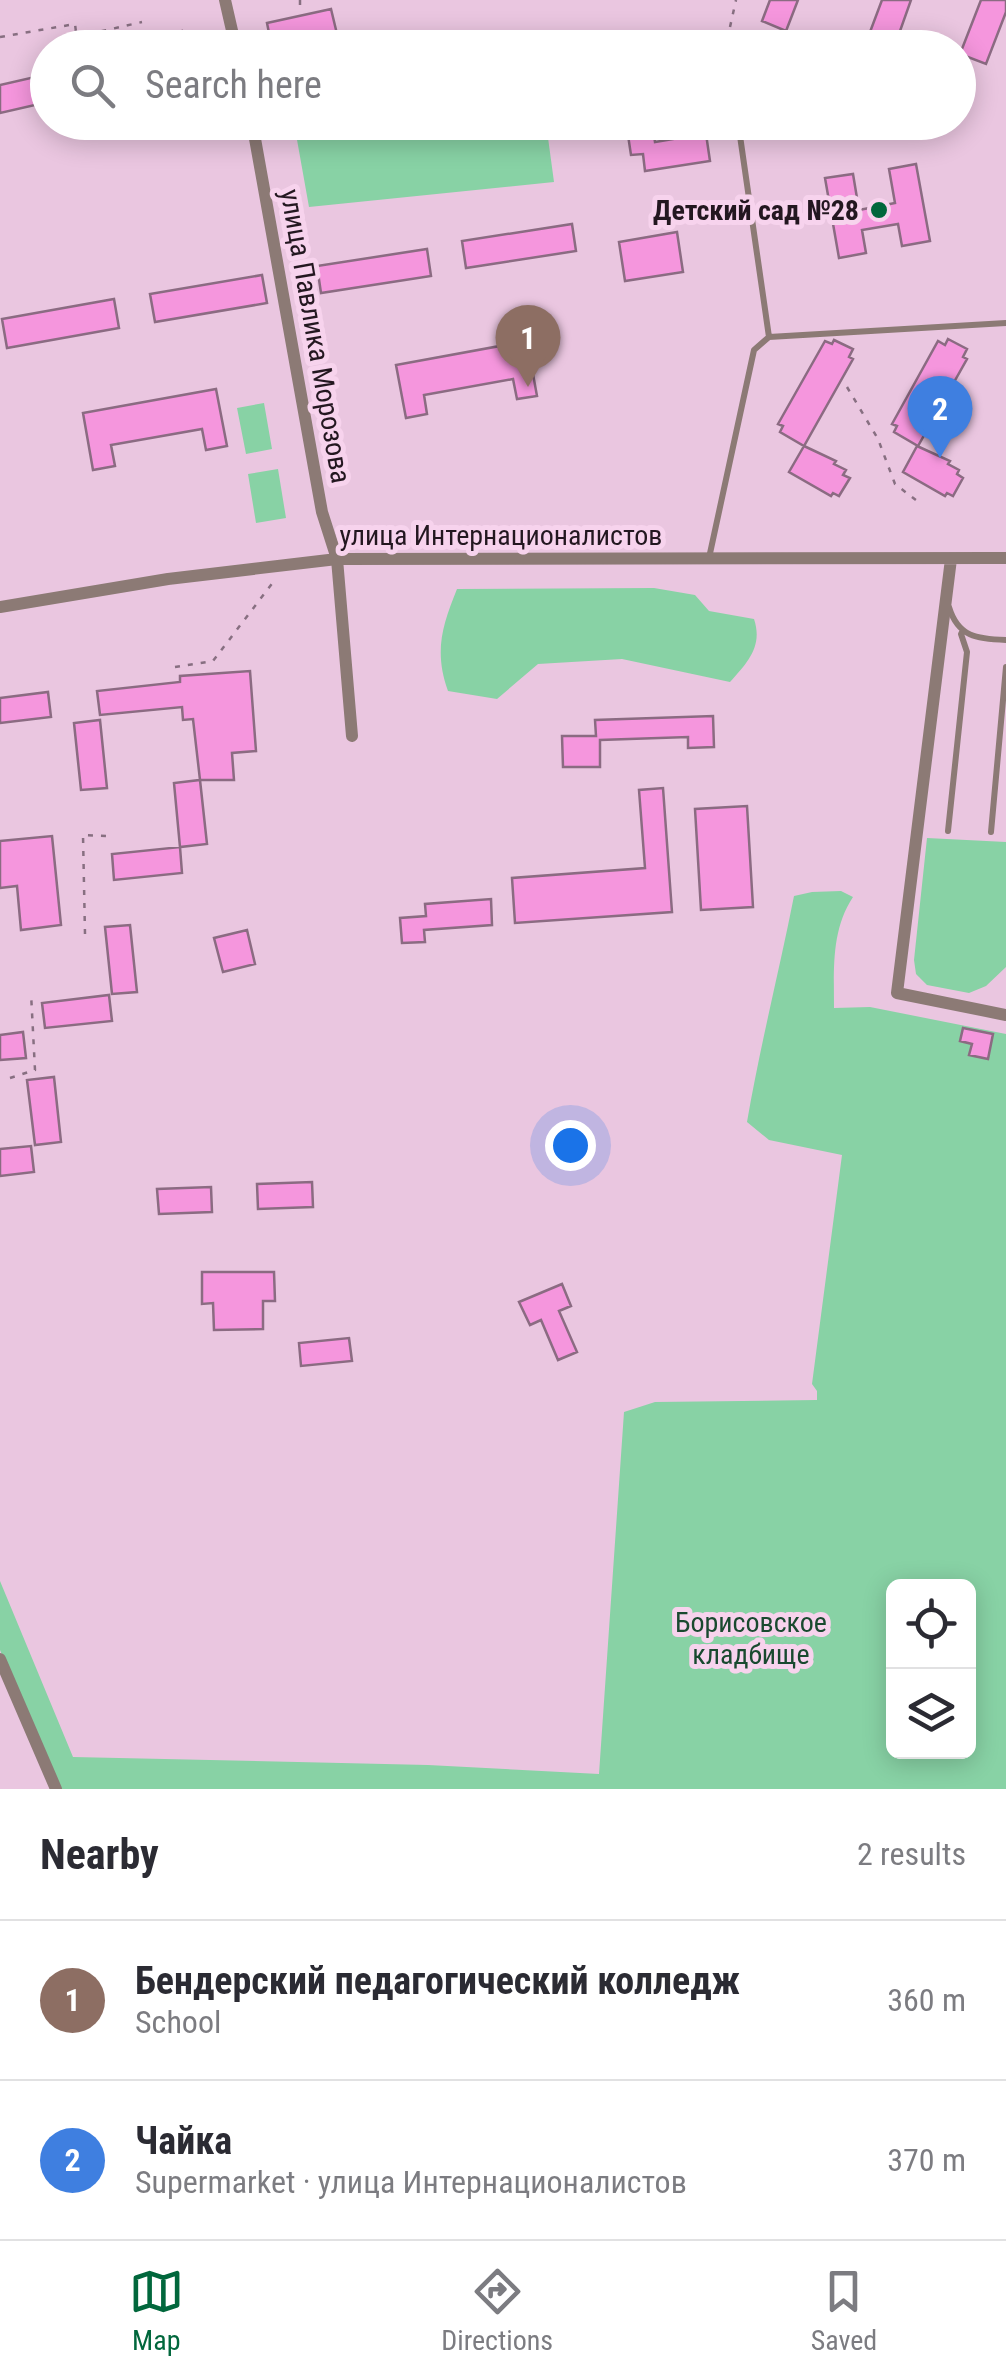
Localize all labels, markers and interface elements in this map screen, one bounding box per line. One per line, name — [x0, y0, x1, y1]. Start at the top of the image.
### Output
search box — [30, 30, 976, 140]
icon: search — [65, 58, 120, 113]
text: Search here — [145, 63, 322, 107]
street label: улица Павлика Морозова — [273, 186, 358, 486]
place label: Детский сад №28 — [653, 194, 859, 227]
marker: Детский сад №28 — [868, 199, 890, 221]
pin: 1 — [496, 304, 560, 387]
pin: 2 — [908, 376, 972, 458]
street label: улица Интернационалистов — [340, 519, 662, 552]
your location — [545, 1120, 596, 1171]
map controls — [886, 1579, 976, 1759]
button: locate — [886, 1579, 976, 1669]
park label: Борисовское кладбище — [675, 1606, 827, 1671]
button: layers — [886, 1669, 976, 1759]
text: Nearby — [40, 1830, 159, 1879]
text: 2 results — [857, 1835, 966, 1873]
text: Бендерский педагогический колледж — [135, 1959, 740, 2003]
text: 1 — [64, 1981, 81, 2019]
text: 360 m — [887, 1981, 966, 2019]
text: School — [135, 2003, 221, 2041]
text: Чайка — [135, 2119, 232, 2163]
text: 2 — [64, 2141, 81, 2179]
text: 370 m — [887, 2141, 966, 2179]
text: Supermarket · улица Интернационалистов — [135, 2163, 687, 2201]
tab: Map — [129, 2264, 184, 2357]
tab: Directions — [441, 2264, 553, 2357]
tab: Saved — [811, 2264, 877, 2357]

